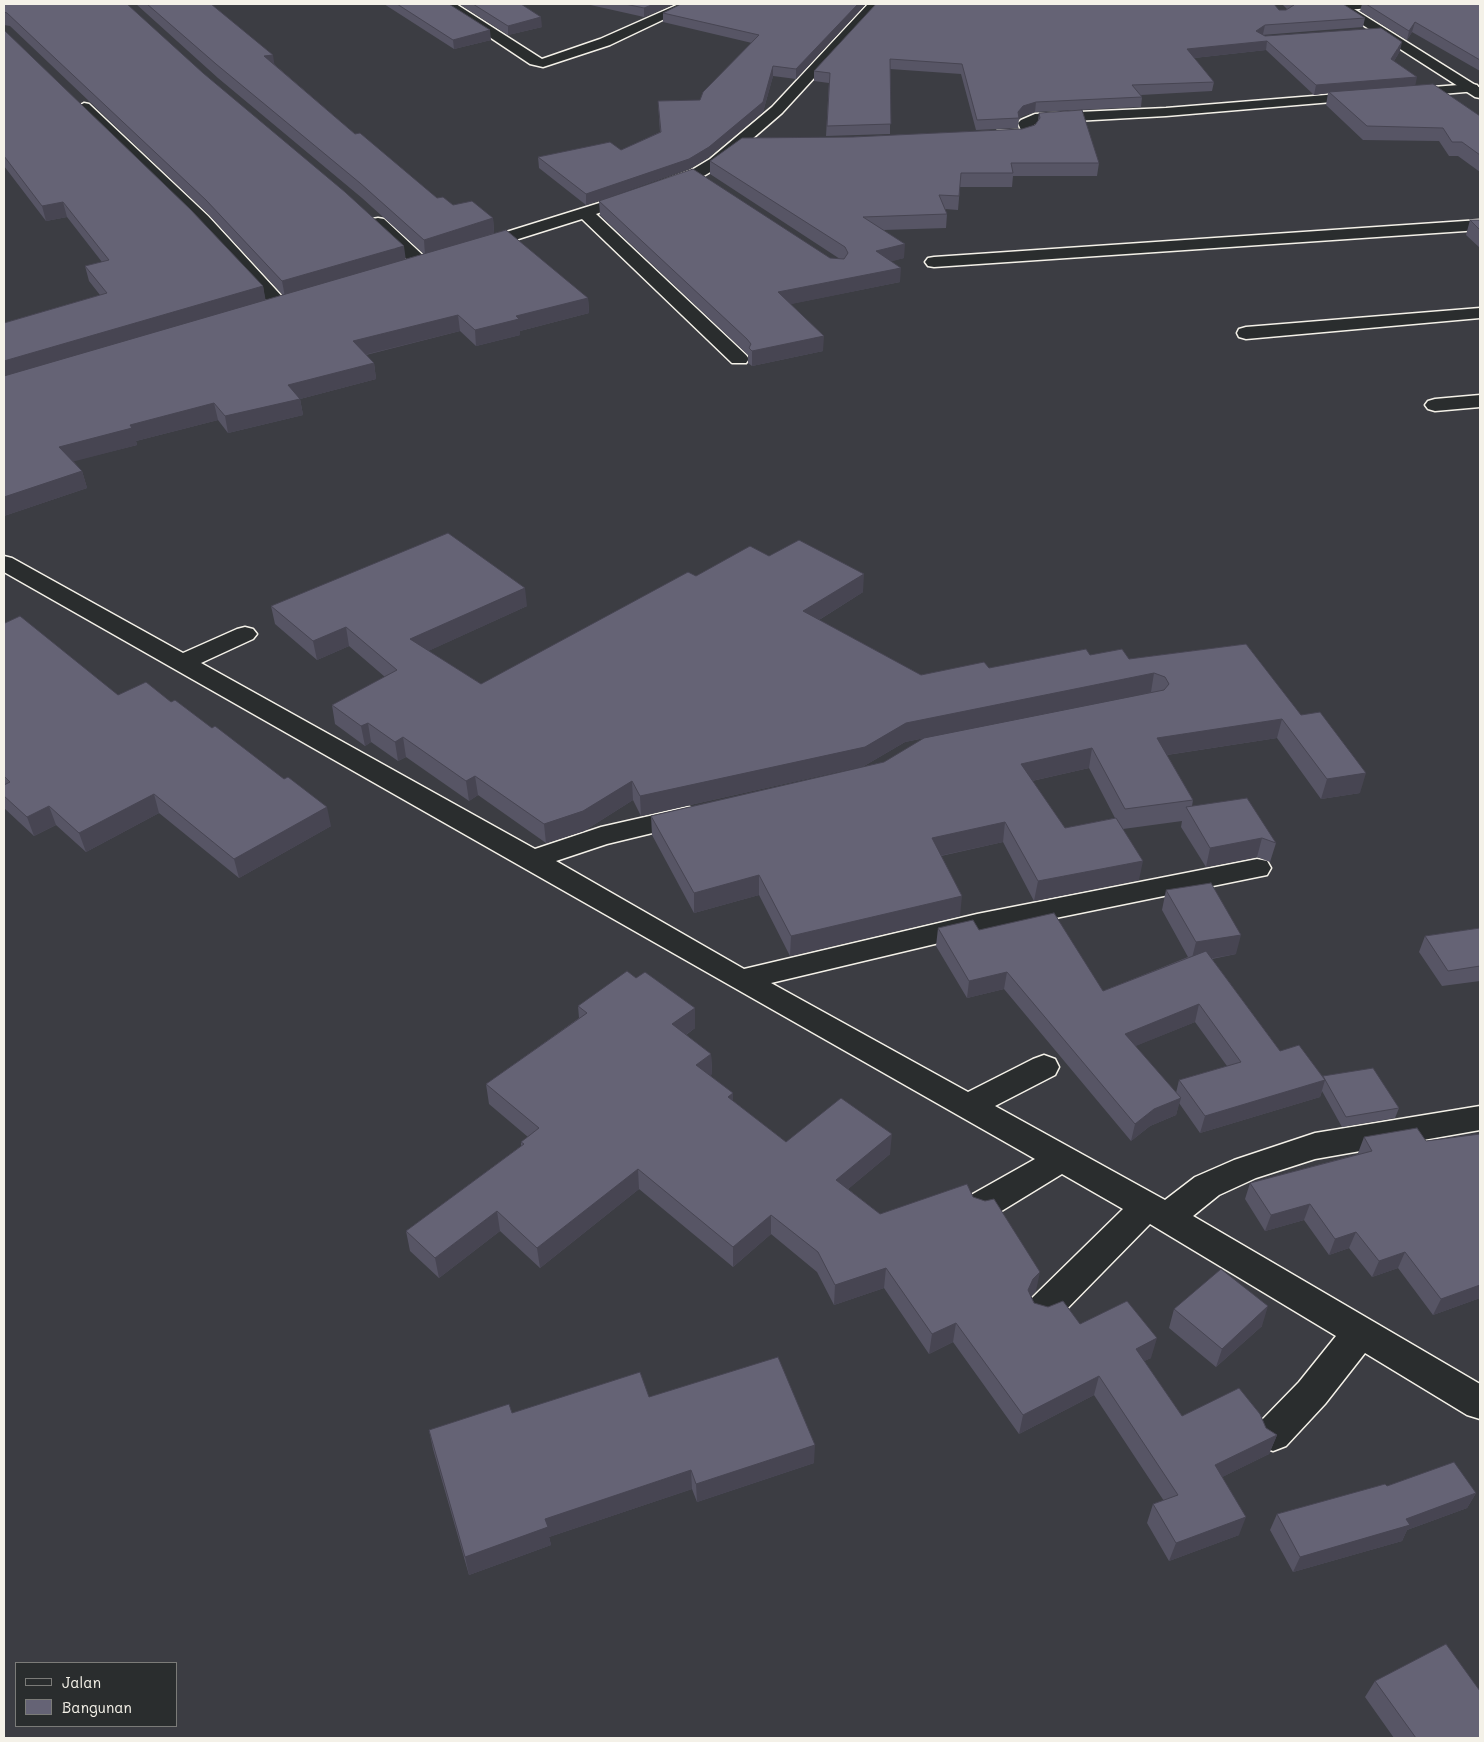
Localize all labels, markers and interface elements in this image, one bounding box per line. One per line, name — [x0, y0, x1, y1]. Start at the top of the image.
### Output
legend — [15, 1662, 178, 1727]
text: Jalan — [62, 1672, 101, 1692]
text: Bangunan — [62, 1697, 132, 1717]

